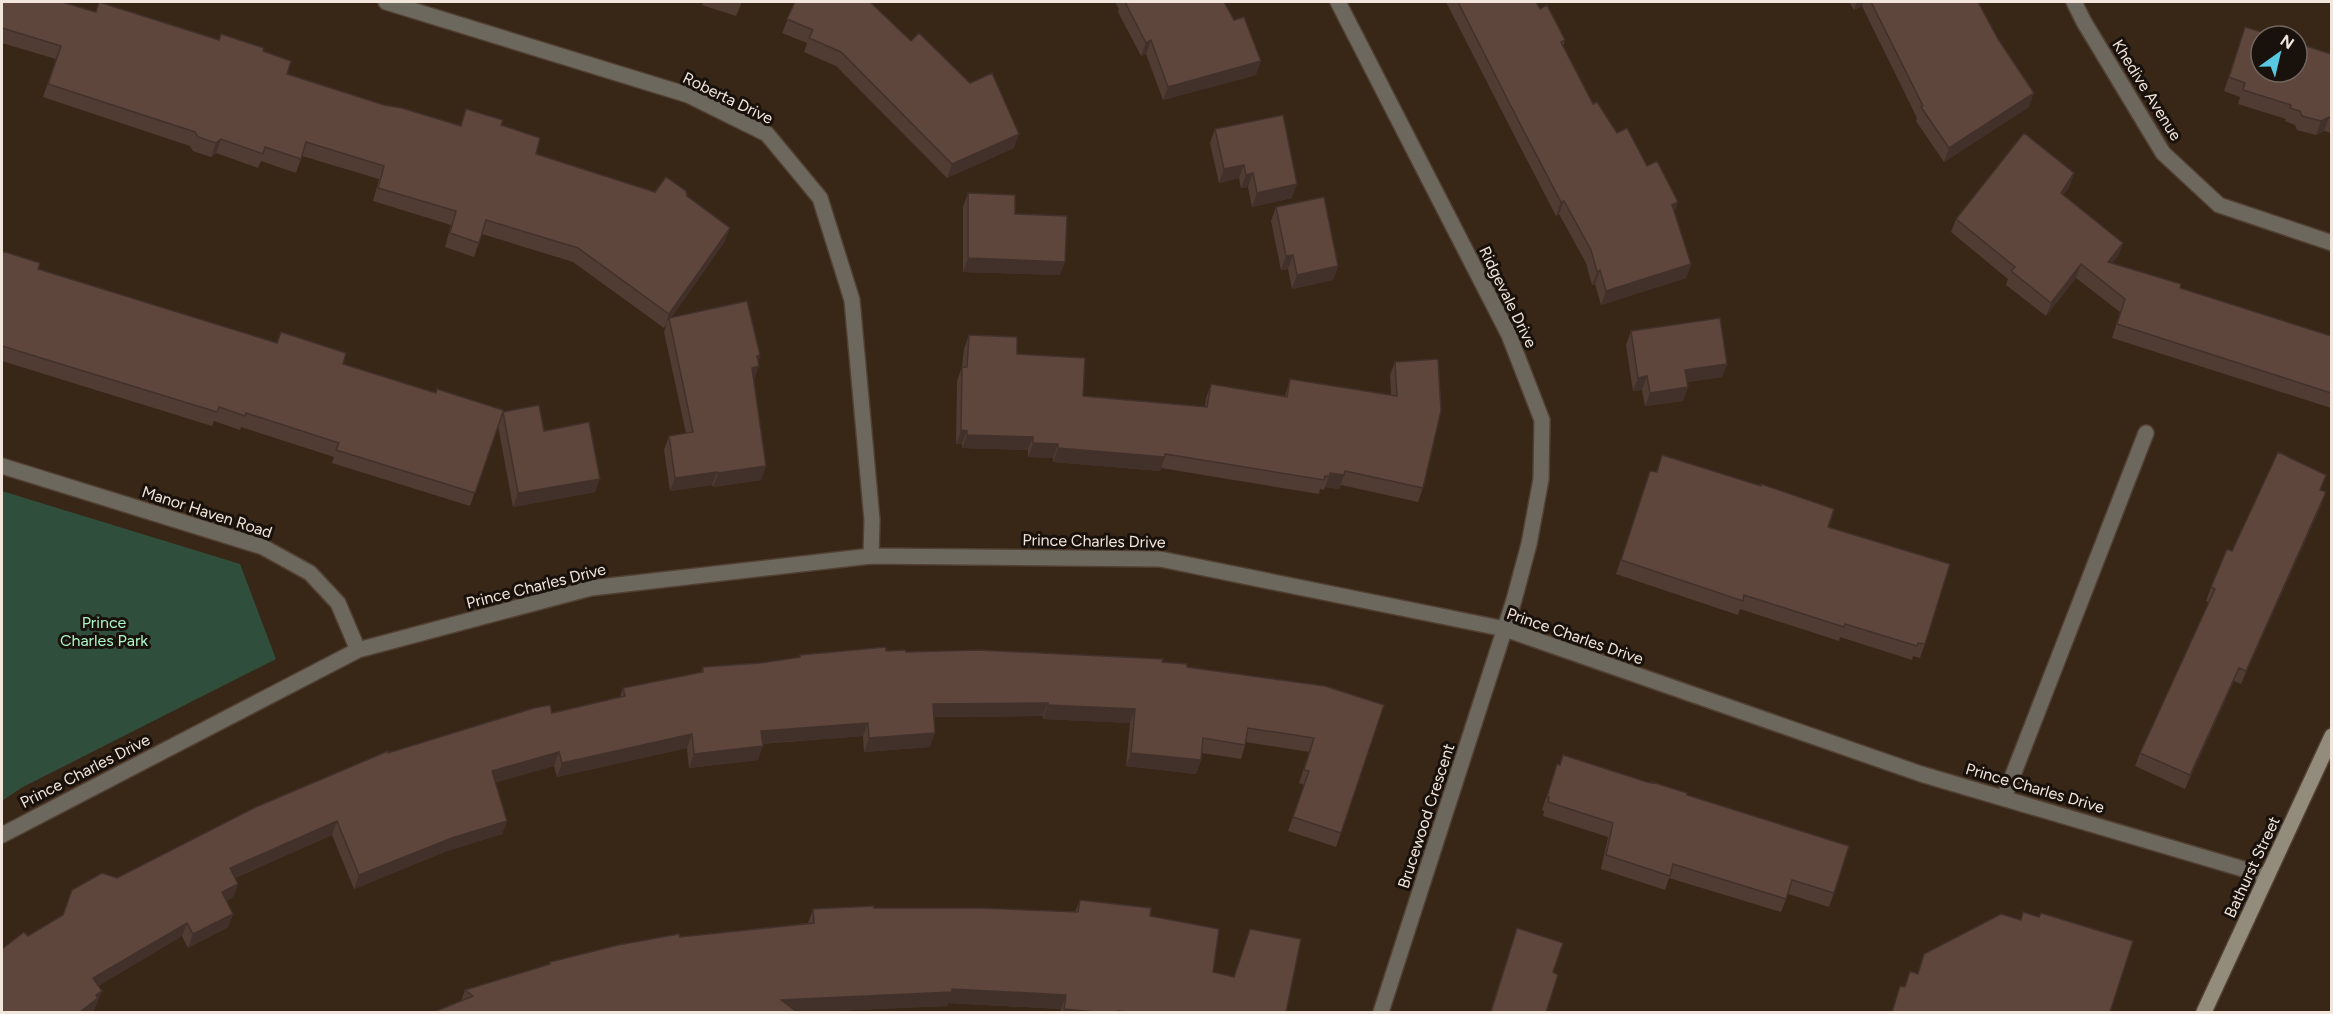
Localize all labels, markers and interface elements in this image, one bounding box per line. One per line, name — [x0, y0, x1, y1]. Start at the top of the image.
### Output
north arrow — [2249, 24, 2309, 84]
text: N — [2277, 31, 2298, 53]
street label: Khedive Avenue — [2108, 36, 2186, 144]
street label: Roberta Drive — [680, 68, 776, 128]
street label: Ridgevale Drive — [1475, 243, 1541, 351]
street label: Manor Haven Road — [139, 482, 275, 542]
street label: Prince Charles Drive — [1022, 530, 1166, 552]
street label: Prince Charles Drive — [464, 559, 608, 613]
street label: Prince Charles Drive — [1504, 604, 1646, 668]
park label: Prince Charles Park — [60, 613, 148, 650]
street label: Prince Charles Drive — [17, 730, 153, 812]
street label: Brucewood Crescent — [1394, 741, 1458, 891]
street label: Prince Charles Drive — [1964, 759, 2107, 817]
street label: Bathurst Street — [2220, 813, 2284, 921]

